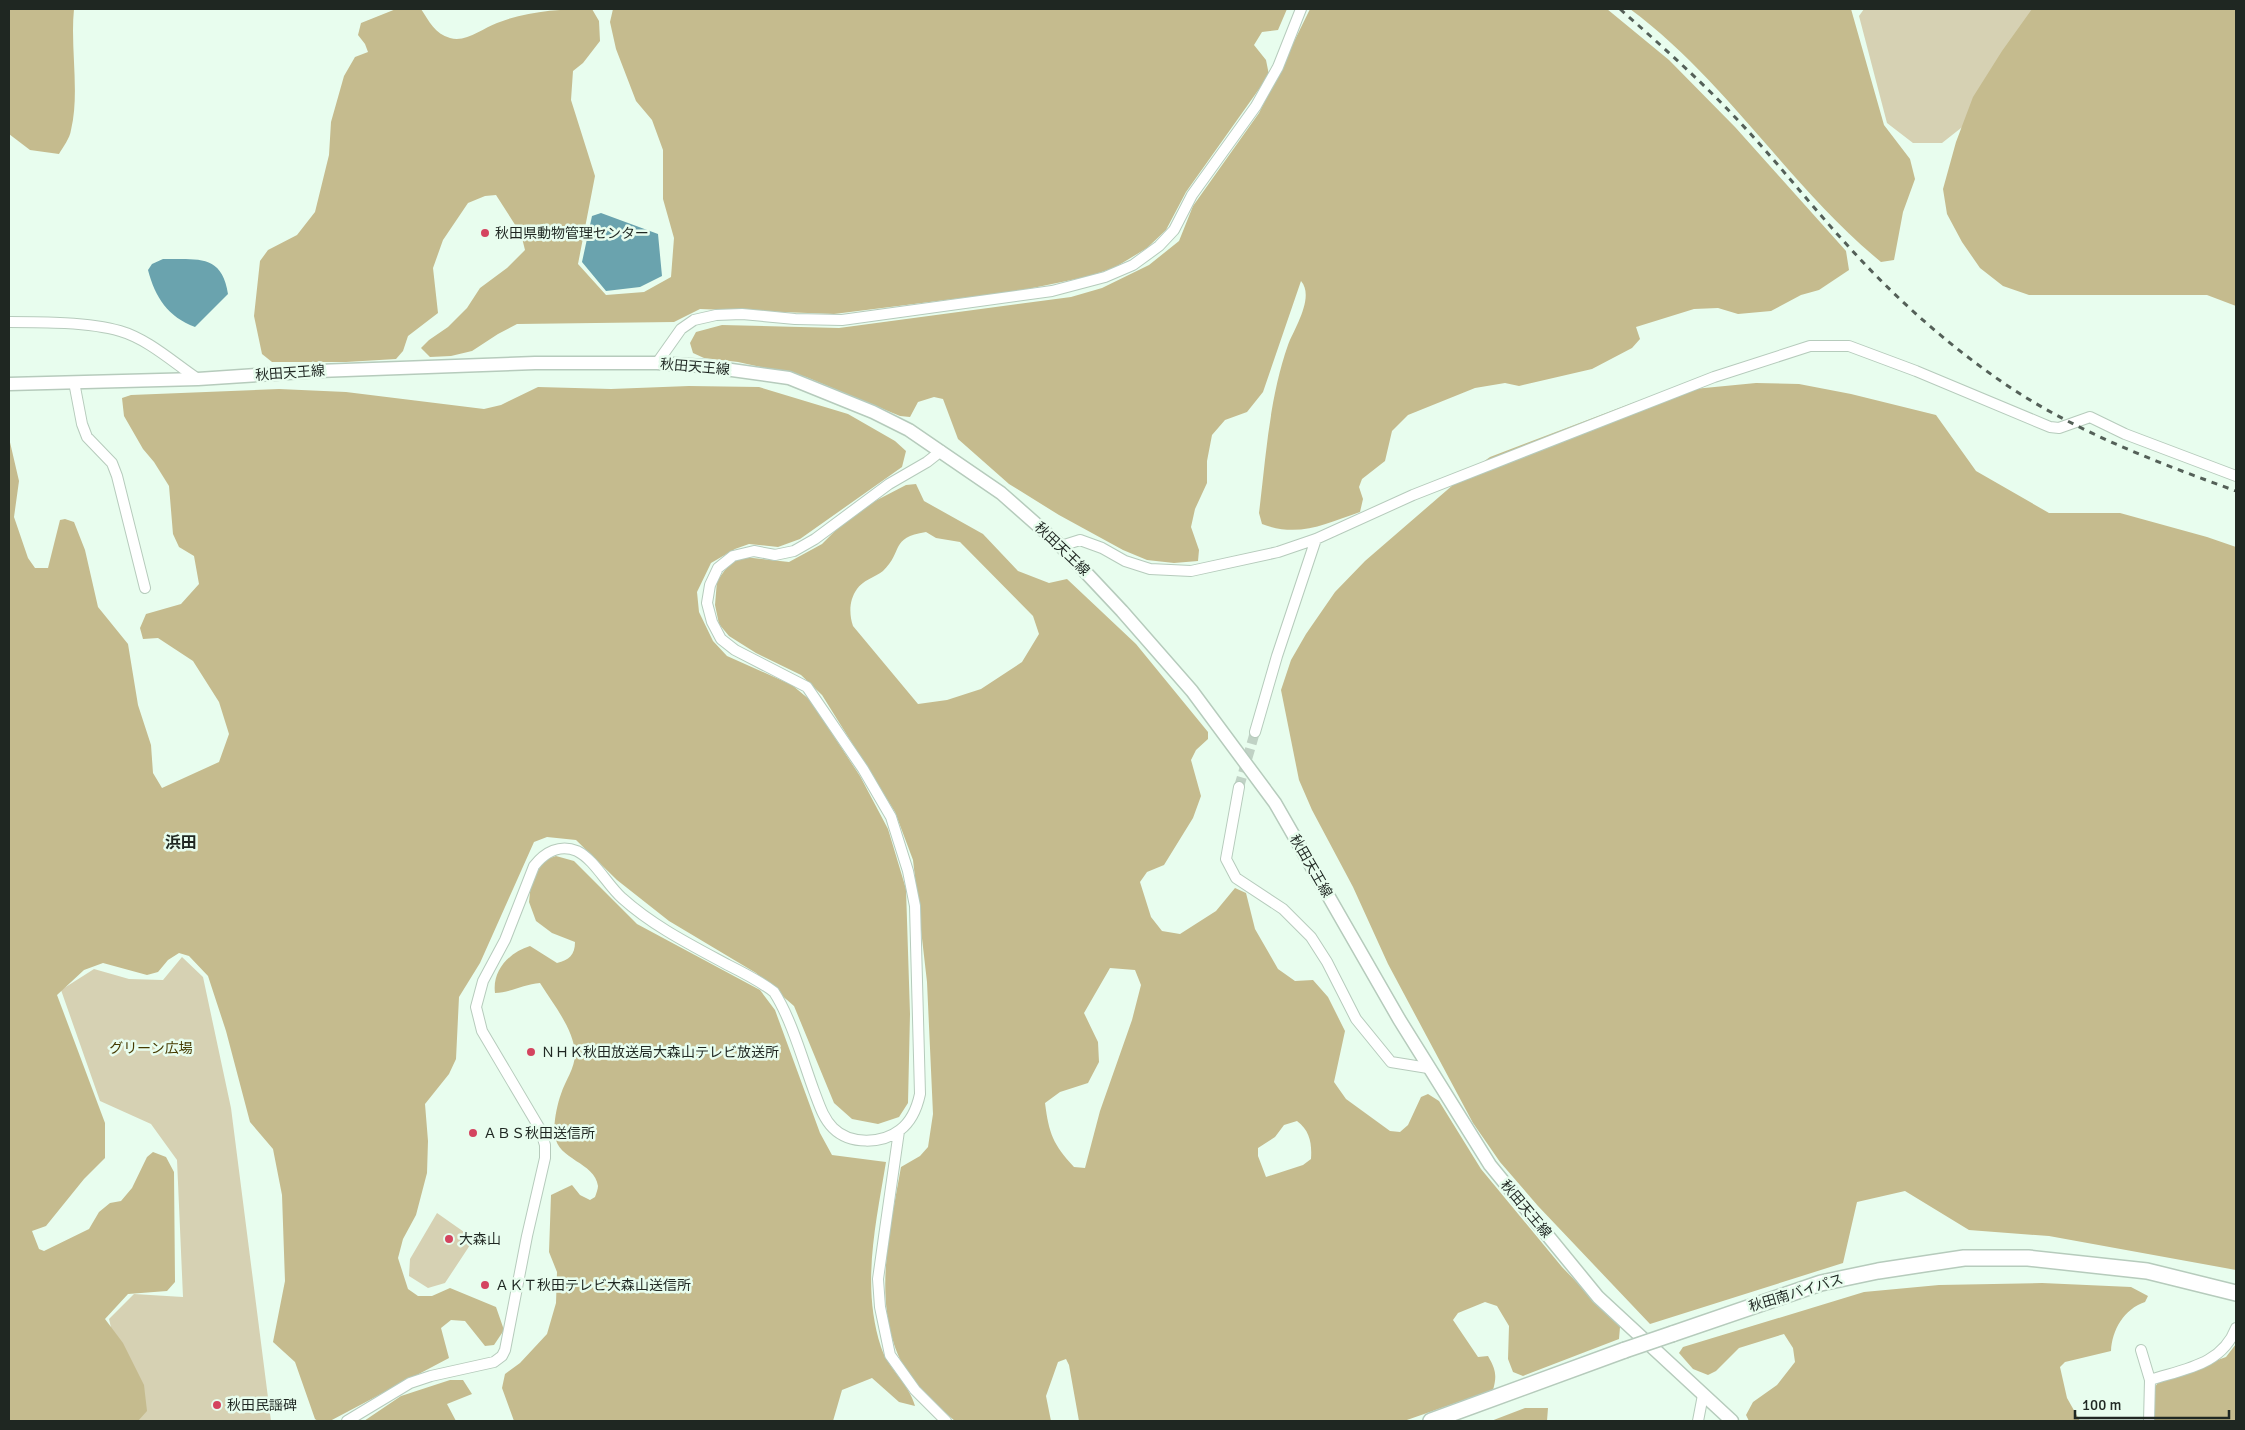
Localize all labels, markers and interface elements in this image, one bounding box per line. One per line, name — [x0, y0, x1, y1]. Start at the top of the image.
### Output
place label: 秋田県動物管理センター — [495, 225, 649, 242]
marker: 秋田県動物管理センター — [479, 227, 491, 239]
street label: 秋田天王線 — [659, 355, 731, 379]
street label: 秋田天王線 — [254, 362, 326, 384]
street label: 秋田天王線 — [1031, 519, 1093, 579]
street label: 秋田天王線 — [1286, 831, 1336, 901]
district label: 浜田 — [165, 833, 197, 853]
park label: グリーン広場 — [109, 1040, 193, 1057]
place label: ＮＨＫ秋田放送局大森山テレビ放送所 — [541, 1044, 779, 1061]
marker: ＮＨＫ秋田放送局大森山テレビ放送所 — [525, 1046, 537, 1058]
place label: ＡＢＳ秋田送信所 — [483, 1125, 595, 1142]
marker: ＡＢＳ秋田送信所 — [467, 1127, 479, 1139]
street label: 秋田天王線 — [1497, 1177, 1555, 1241]
place label: 大森山 — [459, 1231, 501, 1248]
marker: 大森山 — [443, 1233, 455, 1245]
street label: 秋田南バイパス — [1747, 1271, 1845, 1315]
place label: ＡＫＴ秋田テレビ大森山送信所 — [495, 1277, 691, 1294]
marker: ＡＫＴ秋田テレビ大森山送信所 — [479, 1279, 491, 1291]
scale bar — [2075, 1388, 2229, 1420]
text: 100 m — [2082, 1396, 2122, 1414]
place label: 秋田民謡碑 — [227, 1397, 297, 1414]
marker: 秋田民謡碑 — [211, 1399, 223, 1411]

